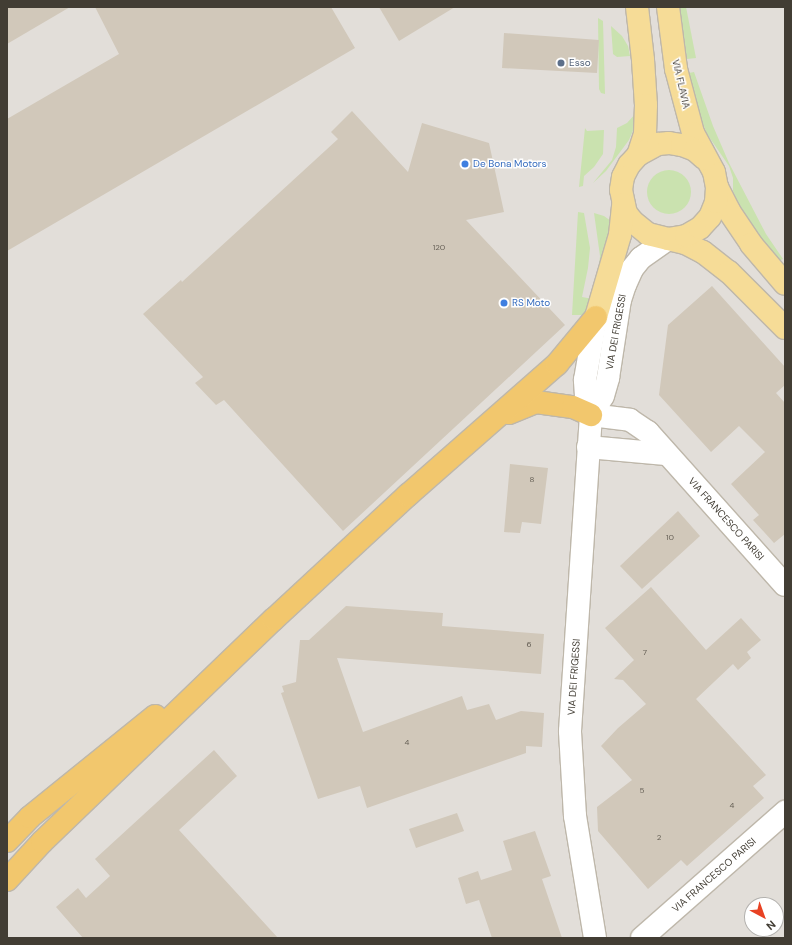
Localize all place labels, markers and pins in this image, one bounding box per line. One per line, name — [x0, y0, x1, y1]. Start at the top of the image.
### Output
place label: Esso — [569, 57, 591, 69]
marker: Esso — [556, 58, 566, 68]
place label: De Bona Motors — [473, 158, 547, 170]
marker: De Bona Motors — [460, 159, 470, 169]
place label: RS Moto — [512, 297, 550, 309]
marker: RS Moto — [499, 298, 509, 308]

